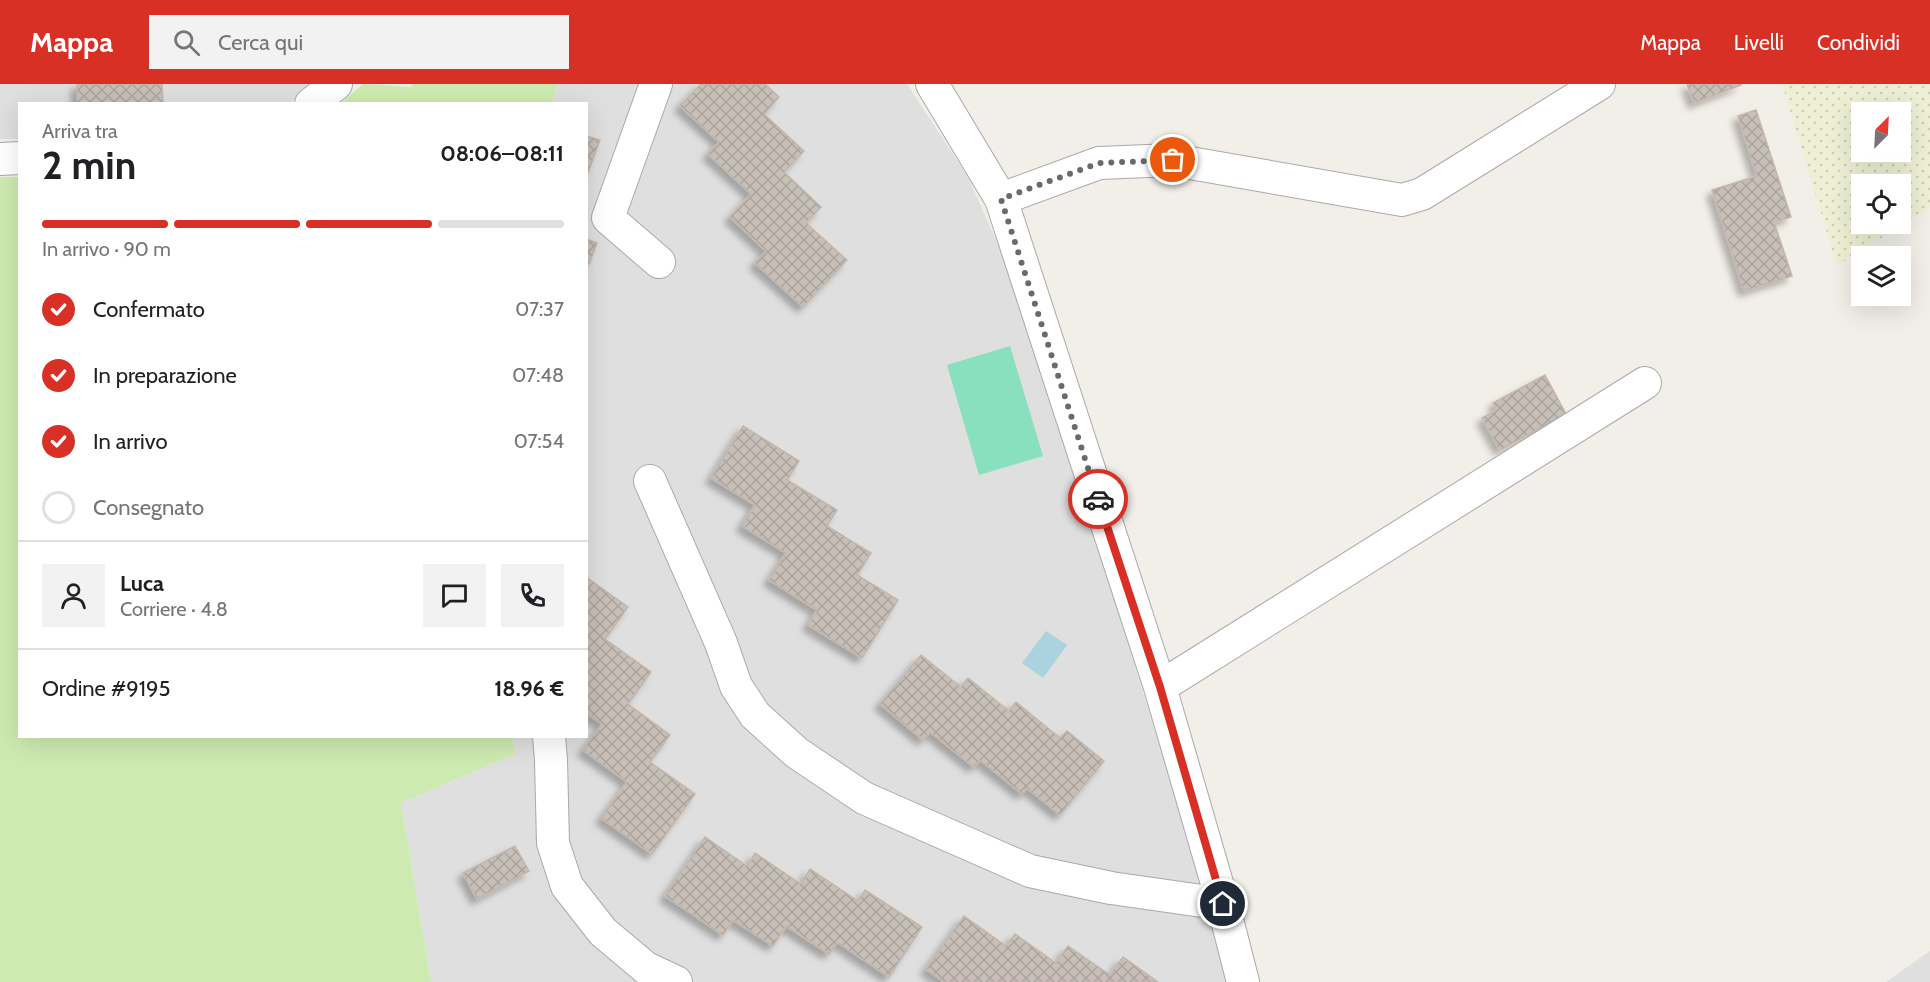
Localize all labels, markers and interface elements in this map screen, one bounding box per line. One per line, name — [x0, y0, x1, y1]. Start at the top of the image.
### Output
search box — [149, 15, 569, 69]
text: Mappa — [30, 25, 113, 59]
icon: search — [170, 26, 203, 59]
text: Cerca qui — [218, 29, 303, 56]
text: Mappa — [1640, 30, 1701, 55]
text: Livelli — [1734, 30, 1784, 55]
text: Condividi — [1817, 30, 1900, 55]
north arrow — [1851, 102, 1911, 162]
map controls — [1851, 102, 1911, 306]
text: Arriva tra — [42, 119, 118, 143]
pin — [1147, 134, 1198, 185]
text: 08:06–08:11 — [440, 140, 564, 167]
text: 2 min — [42, 141, 136, 189]
icon: bag — [1156, 143, 1189, 176]
button: locate — [1851, 174, 1911, 234]
text: In arrivo · 90 m — [42, 237, 171, 261]
button: layers — [1851, 246, 1911, 306]
icon: check — [42, 293, 75, 326]
text: Confermato — [93, 296, 205, 323]
text: 07:37 — [515, 297, 564, 321]
icon: check — [42, 359, 75, 392]
text: In preparazione — [93, 362, 237, 389]
text: 07:48 — [512, 363, 564, 387]
icon: check — [42, 425, 75, 458]
text: In arrivo — [93, 428, 168, 455]
text: 07:54 — [514, 429, 564, 453]
courier — [1068, 469, 1128, 529]
icon: car — [1082, 483, 1115, 516]
text: Consegnato — [93, 494, 204, 521]
button: person — [42, 564, 105, 627]
button: chat — [423, 564, 486, 627]
button: phone — [501, 564, 564, 627]
text: Luca — [120, 570, 164, 597]
text: Corriere · 4.8 — [120, 597, 228, 621]
text: Ordine #9195 — [42, 675, 170, 702]
text: 18.96 € — [494, 675, 564, 702]
pin — [1197, 878, 1248, 929]
icon: home — [1206, 887, 1239, 920]

